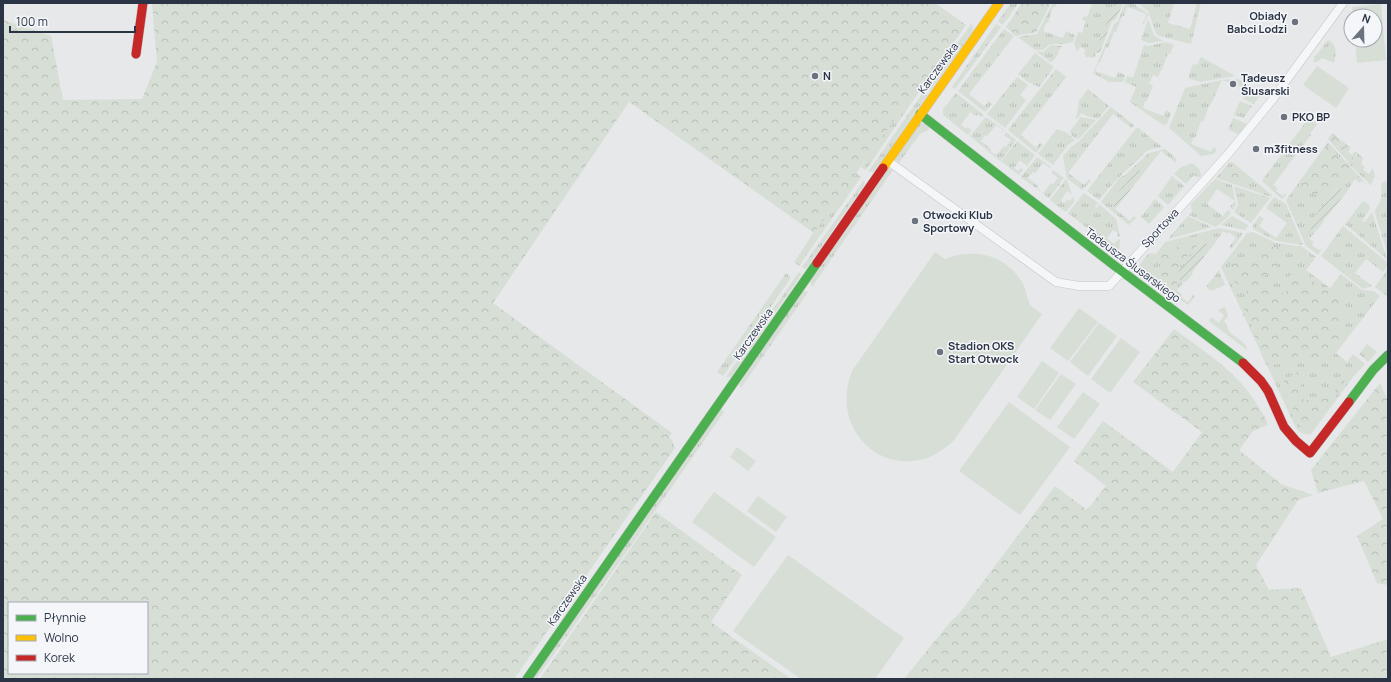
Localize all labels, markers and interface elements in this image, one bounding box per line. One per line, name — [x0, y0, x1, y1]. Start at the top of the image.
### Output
scale bar — [10, 8, 135, 34]
place label: Obiady Babci Lodzi — [1227, 8, 1288, 36]
north arrow — [1343, 8, 1383, 48]
text: N — [1360, 10, 1373, 27]
text: 100 m — [16, 13, 48, 30]
marker: Obiady Babci Lodzi — [1290, 17, 1300, 27]
street label: Karczewska — [914, 39, 961, 96]
place label: N — [823, 68, 831, 83]
place label: Tadeusz Ślusarski — [1241, 70, 1290, 98]
marker: N — [810, 71, 820, 81]
marker: Tadeusz Ślusarski — [1228, 79, 1238, 89]
place label: PKO BP — [1292, 109, 1330, 124]
marker: PKO BP — [1279, 112, 1289, 122]
place label: m3fitness — [1264, 141, 1318, 156]
marker: m3fitness — [1251, 144, 1261, 154]
street label: Sportowa — [1138, 205, 1182, 250]
place label: Otwocki Klub Sportowy — [923, 207, 993, 235]
marker: Otwocki Klub Sportowy — [910, 216, 920, 226]
street label: Tadeusza Ślusarskiego — [1083, 224, 1184, 306]
street label: Karczewska — [729, 305, 776, 362]
place label: Stadion OKS Start Otwock — [948, 338, 1019, 366]
marker: Stadion OKS Start Otwock — [935, 347, 945, 357]
street label: Karczewska — [543, 571, 590, 628]
legend — [8, 602, 148, 674]
text: Płynnie — [44, 609, 86, 626]
text: Wolno — [44, 629, 79, 646]
text: Korek — [44, 649, 76, 666]

